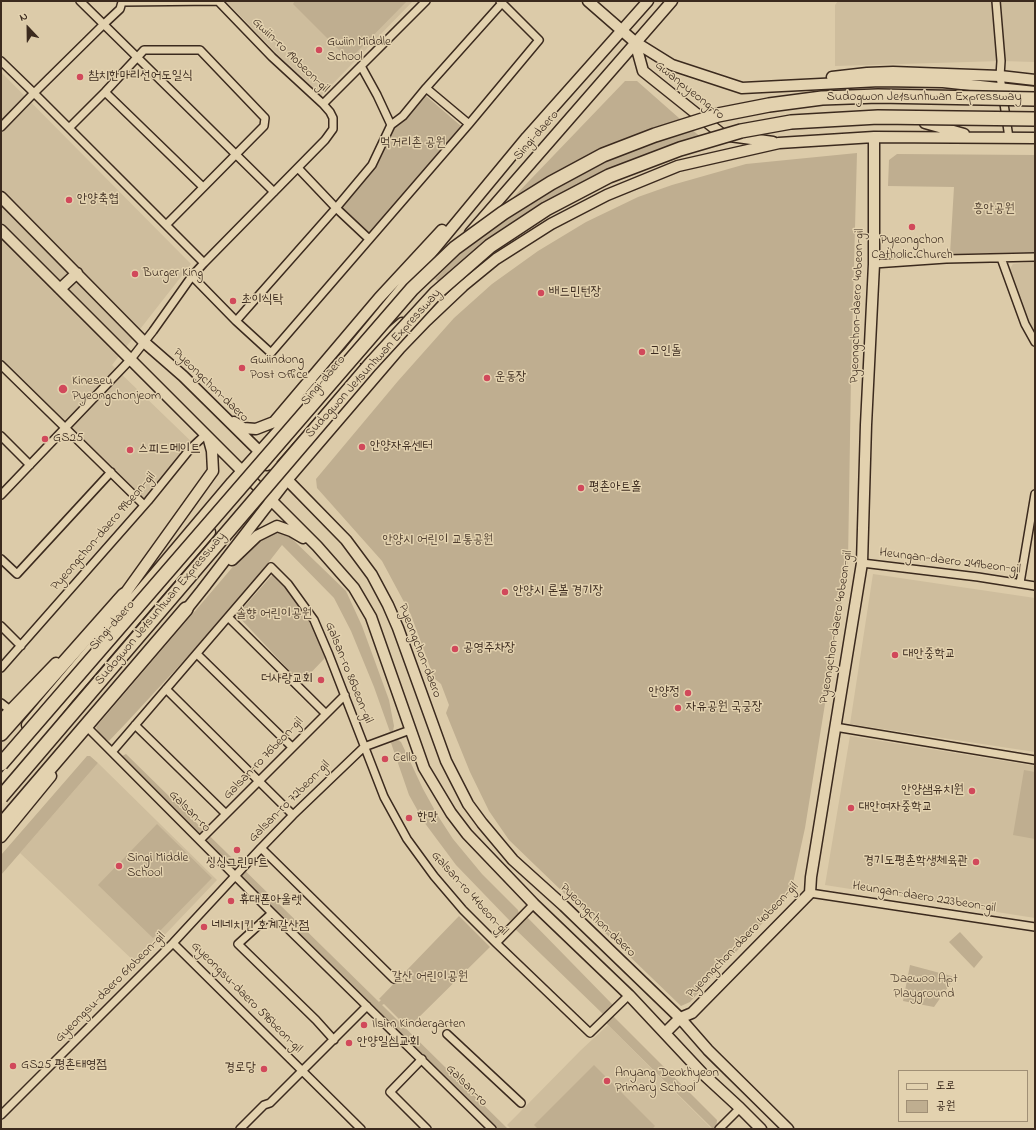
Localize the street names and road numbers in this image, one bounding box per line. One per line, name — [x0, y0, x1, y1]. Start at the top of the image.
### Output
street label: Gwiin-ro 190beon-gil — [248, 15, 332, 97]
street label: Gwanpyeong-ro — [651, 58, 727, 124]
street label: Sudogwon Je1sunhwan Expressway — [826, 90, 1022, 106]
street label: Singi-daero — [511, 108, 563, 164]
street label: Pyeongchon-daero 40beon-gil — [847, 228, 869, 384]
street label: Sudogwon Je1sunhwan Expressway — [303, 286, 445, 442]
street label: Pyeongchon-daero — [169, 346, 251, 426]
street label: Singi-daero — [298, 353, 350, 409]
street label: Pyeongchon-daero 99beon-gil — [48, 470, 160, 594]
street label: Sudogwon Je1sunhwan Expressway — [92, 529, 230, 689]
street label: Heungan-daero 249beon-gil — [878, 546, 1022, 578]
street label: Pyeongchon-daero 40beon-gil — [817, 549, 857, 705]
street label: Singi-daero — [87, 598, 139, 654]
street label: Pyeongchon-daero — [394, 602, 444, 700]
street label: Galsan-ro 86beon-gil — [321, 620, 375, 726]
street label: Galsan-ro 76beon-gil — [221, 715, 307, 803]
street label: Galsan-ro 72beon-gil — [246, 758, 334, 846]
street label: Galsan-ro — [165, 788, 213, 836]
street label: Galsan-ro 44beon-gil — [427, 849, 511, 939]
street label: Heungan-daero 223beon-gil — [851, 879, 997, 917]
street label: Pyeongchon-daero 40beon-gil — [684, 880, 802, 1002]
street label: Pyeongchon-daero — [556, 881, 638, 961]
street label: Gyeongsu-daero 610beon-gil — [52, 929, 170, 1047]
street label: Gyeongsu-daero 596beon-gil — [187, 939, 305, 1057]
street label: Galsan-ro — [442, 1062, 490, 1110]

